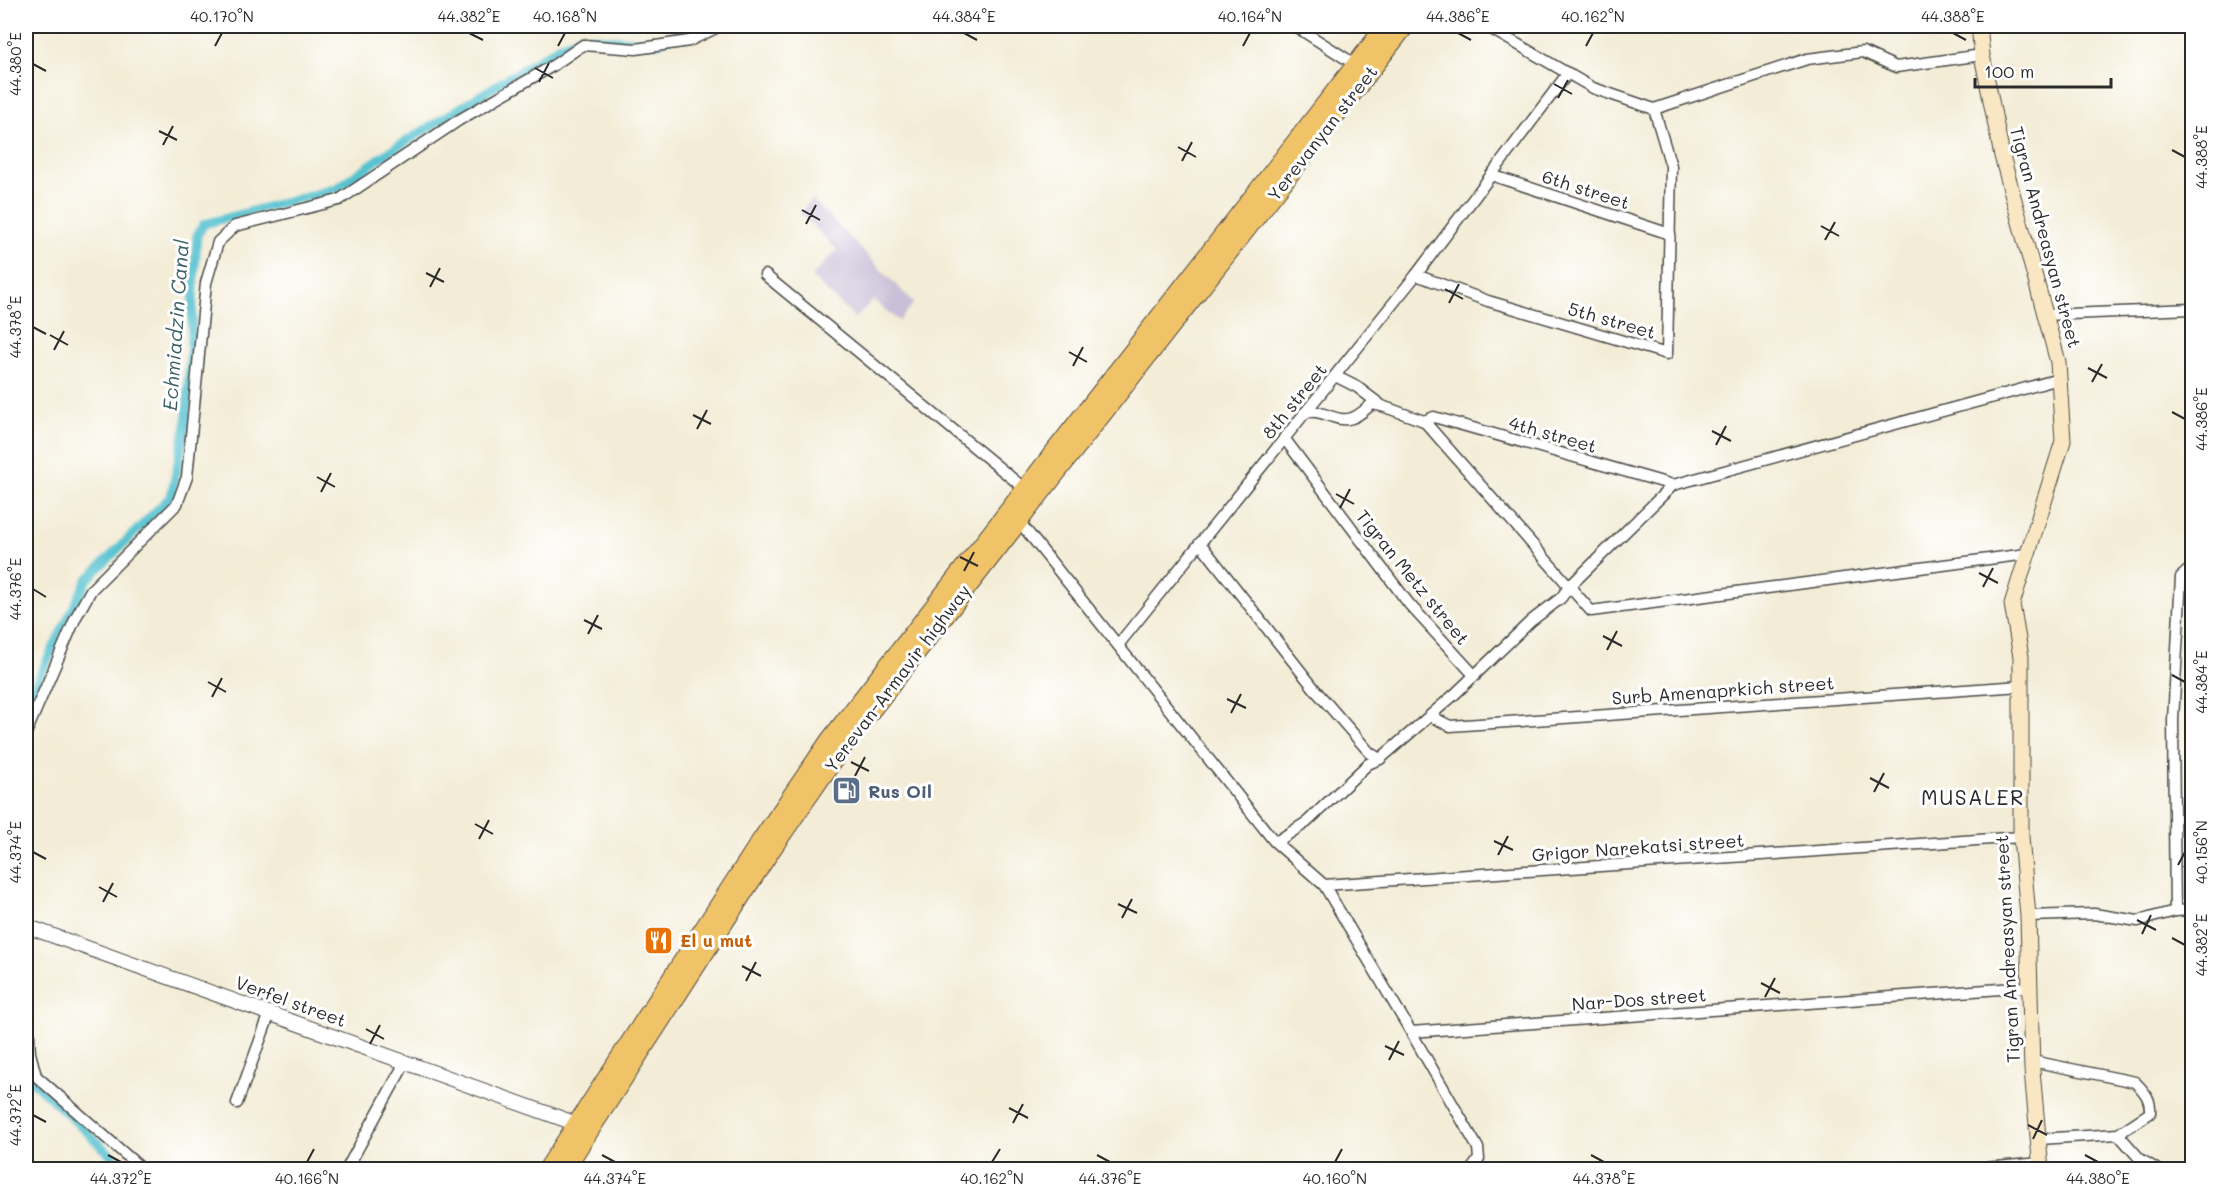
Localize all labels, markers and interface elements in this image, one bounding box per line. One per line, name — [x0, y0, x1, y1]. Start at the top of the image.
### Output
text: 40.170°N — [190, 6, 254, 26]
text: 44.382°E — [438, 6, 501, 26]
text: 40.168°N — [533, 6, 597, 26]
text: 44.384°E — [932, 6, 996, 26]
text: 40.164°N — [1218, 6, 1282, 26]
text: 44.386°E — [1426, 6, 1490, 26]
text: 40.162°N — [1561, 6, 1625, 26]
text: 44.388°E — [1921, 6, 1985, 26]
text: 44.380°E — [5, 32, 25, 96]
scale bar — [1975, 51, 2112, 89]
text: 100 m — [1984, 59, 2034, 83]
street label: Yerevanyan street — [1261, 60, 1383, 206]
street label: Tigran Andreasyan street — [2005, 124, 2087, 350]
text: 44.388°E — [2191, 125, 2211, 189]
street label: 6th street — [1539, 164, 1633, 214]
water label: Echmiadzin Canal — [156, 238, 194, 412]
text: 44.378°E — [5, 295, 25, 358]
street label: 5th street — [1565, 296, 1659, 344]
street label: 8th street — [1256, 358, 1332, 444]
text: 44.386°E — [2191, 387, 2211, 451]
street label: 4th street — [1506, 410, 1600, 458]
street label: Tigran Metz street — [1351, 505, 1475, 649]
text: 44.376°E — [5, 557, 25, 620]
street label: Yerevan-Armavir highway — [818, 579, 976, 777]
text: 44.384°E — [2191, 650, 2211, 714]
street label: Surb Amenaprkich street — [1611, 670, 1835, 710]
fuel station icon: Rus Oil — [831, 775, 863, 807]
place label: Rus Oil — [868, 779, 932, 803]
district label: MUSALER — [1921, 783, 2025, 810]
text: 44.374°E — [5, 820, 25, 883]
text: 40.156°N — [2191, 820, 2211, 884]
street label: Grigor Narekatsi street — [1531, 828, 1745, 866]
street label: Tigran Andreasyan street — [1989, 834, 2025, 1064]
text: 44.382°E — [2191, 913, 2211, 976]
restaurant icon: El u mut — [643, 924, 675, 956]
place label: El u mut — [680, 928, 752, 952]
street label: Verfel street — [232, 970, 350, 1032]
street label: Nar-Dos street — [1571, 982, 1707, 1016]
text: 44.372°E — [5, 1084, 25, 1146]
text: 44.372°E — [90, 1168, 152, 1188]
text: 40.166°N — [275, 1168, 339, 1188]
text: 44.374°E — [584, 1168, 647, 1188]
text: 40.162°N — [960, 1168, 1024, 1188]
text: 44.376°E — [1079, 1168, 1142, 1188]
text: 40.160°N — [1303, 1168, 1367, 1188]
text: 44.378°E — [1573, 1168, 1636, 1188]
text: 44.380°E — [2066, 1168, 2130, 1188]

